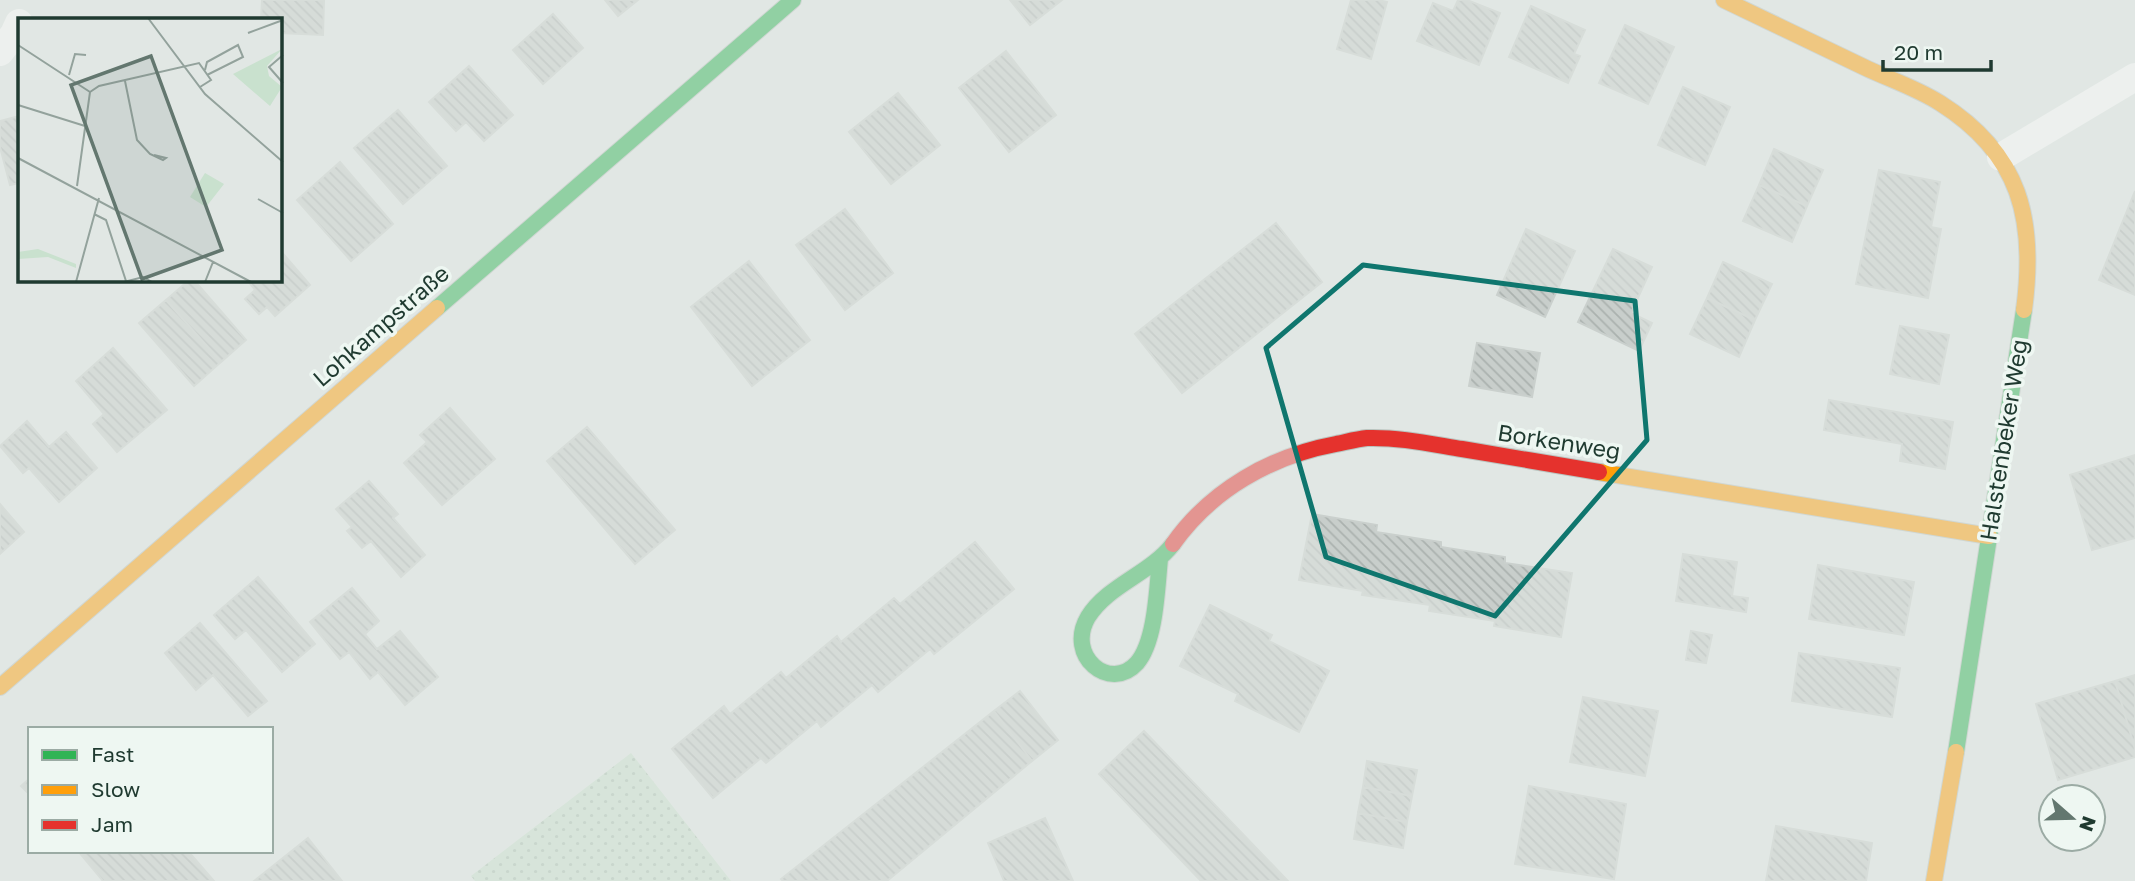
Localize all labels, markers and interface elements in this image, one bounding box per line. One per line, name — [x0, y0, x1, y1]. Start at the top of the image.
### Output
inset map — [18, 18, 282, 282]
scale bar — [1883, 28, 1992, 72]
text: 20 m — [1894, 39, 1943, 65]
street label: Lohkampstraße — [307, 259, 454, 392]
street label: Halstenbeker Weg — [1973, 337, 2033, 543]
street label: Borkenweg — [1496, 417, 1623, 465]
legend — [28, 727, 273, 853]
text: Fast — [91, 741, 134, 767]
text: Slow — [91, 776, 140, 802]
north arrow — [2037, 783, 2107, 853]
text: Jam — [91, 811, 133, 837]
text: N — [2075, 813, 2102, 835]

